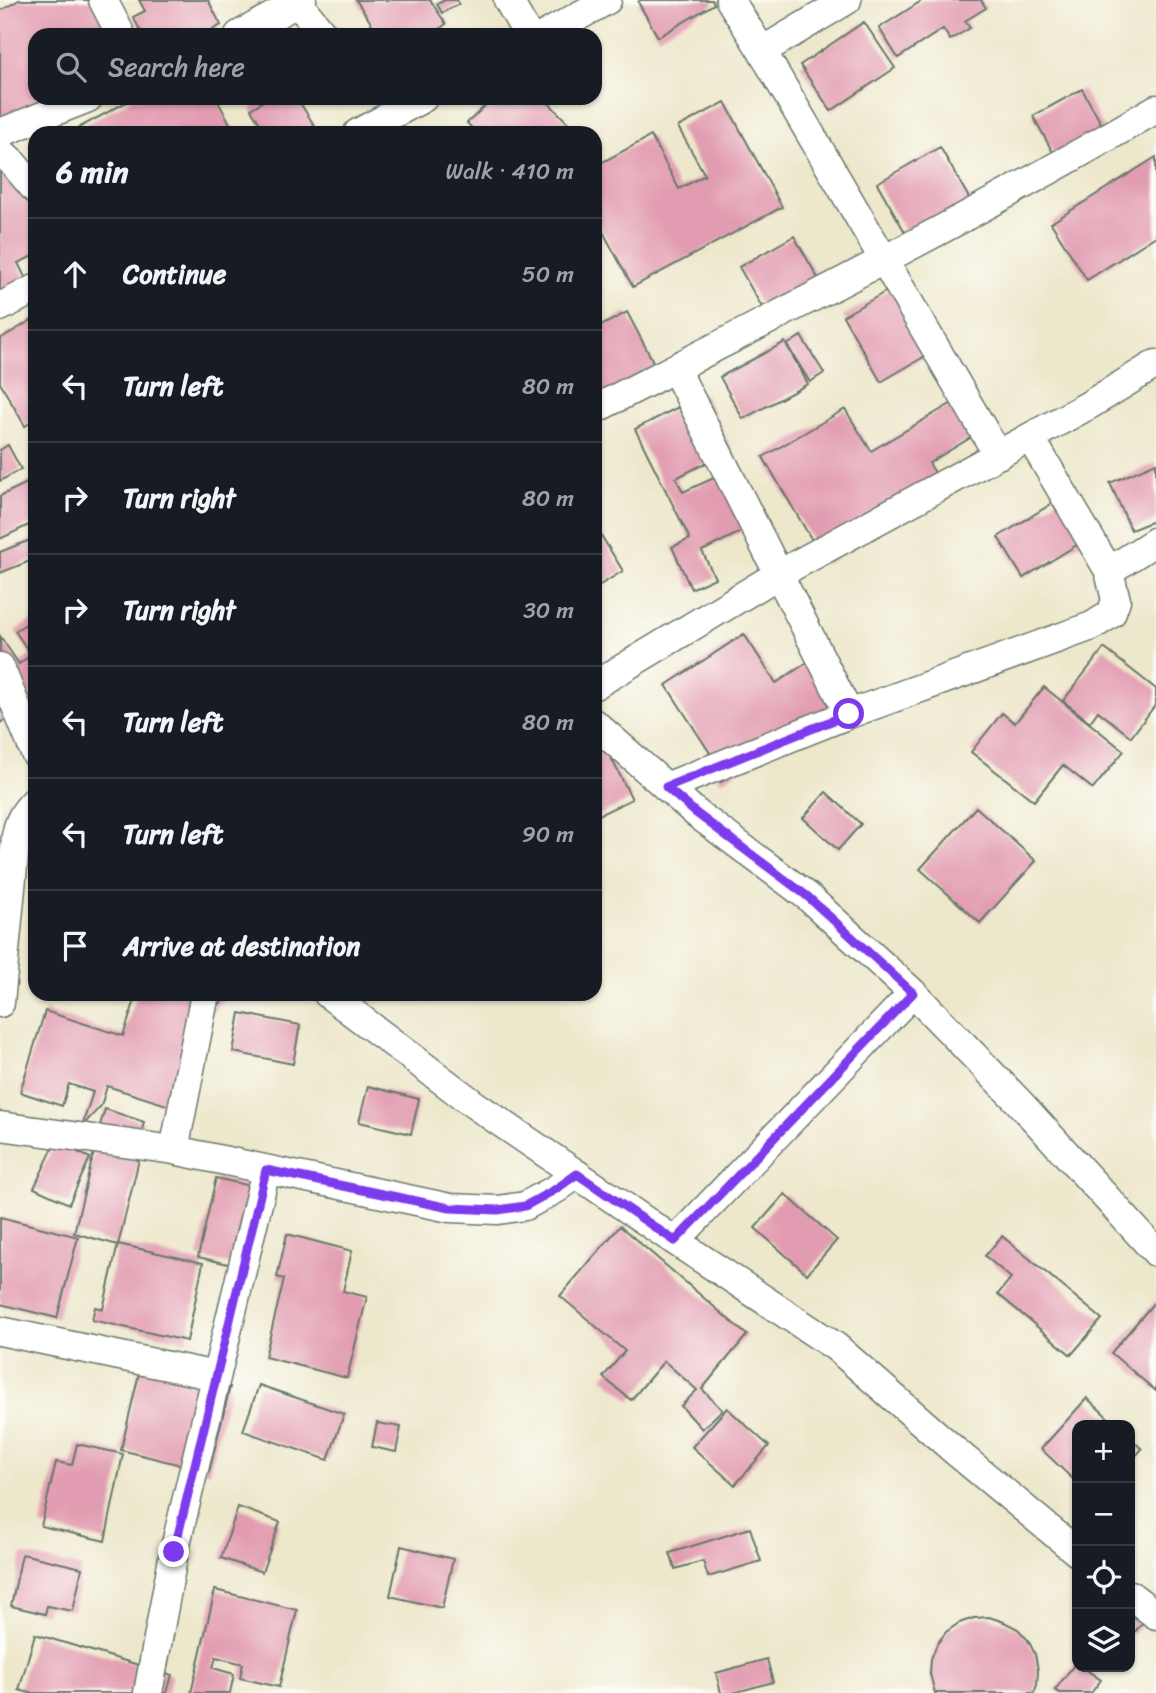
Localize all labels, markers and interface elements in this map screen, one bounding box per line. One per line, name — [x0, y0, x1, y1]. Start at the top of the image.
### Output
search box — [28, 28, 602, 105]
text: Search here — [108, 44, 245, 90]
icon: search — [52, 48, 90, 86]
text: 6 min — [56, 145, 128, 199]
text: Walk · 410 m — [445, 151, 574, 192]
text: Continue — [123, 251, 226, 297]
text: 50 m — [522, 254, 574, 295]
icon: ahead — [56, 255, 94, 293]
text: Turn left — [123, 363, 223, 409]
text: 80 m — [522, 366, 574, 407]
icon: left — [56, 367, 94, 405]
text: Turn right — [123, 475, 236, 521]
text: 80 m — [522, 478, 574, 519]
icon: right — [56, 479, 94, 517]
text: Turn right — [123, 587, 236, 633]
text: 30 m — [523, 590, 574, 631]
icon: right — [56, 591, 94, 629]
route start — [833, 698, 864, 729]
text: Turn left — [123, 699, 223, 745]
text: 80 m — [522, 702, 574, 743]
icon: left — [56, 703, 94, 741]
text: Turn left — [123, 811, 223, 857]
text: 90 m — [522, 814, 574, 855]
icon: left — [56, 815, 94, 853]
text: Arrive at destination — [123, 923, 360, 969]
icon: arrive — [56, 927, 94, 965]
map controls — [1072, 1420, 1135, 1672]
button: + — [1072, 1420, 1135, 1483]
button: − — [1072, 1483, 1135, 1546]
route end — [158, 1536, 189, 1567]
button: locate — [1072, 1546, 1135, 1609]
button: layers — [1072, 1609, 1135, 1672]

